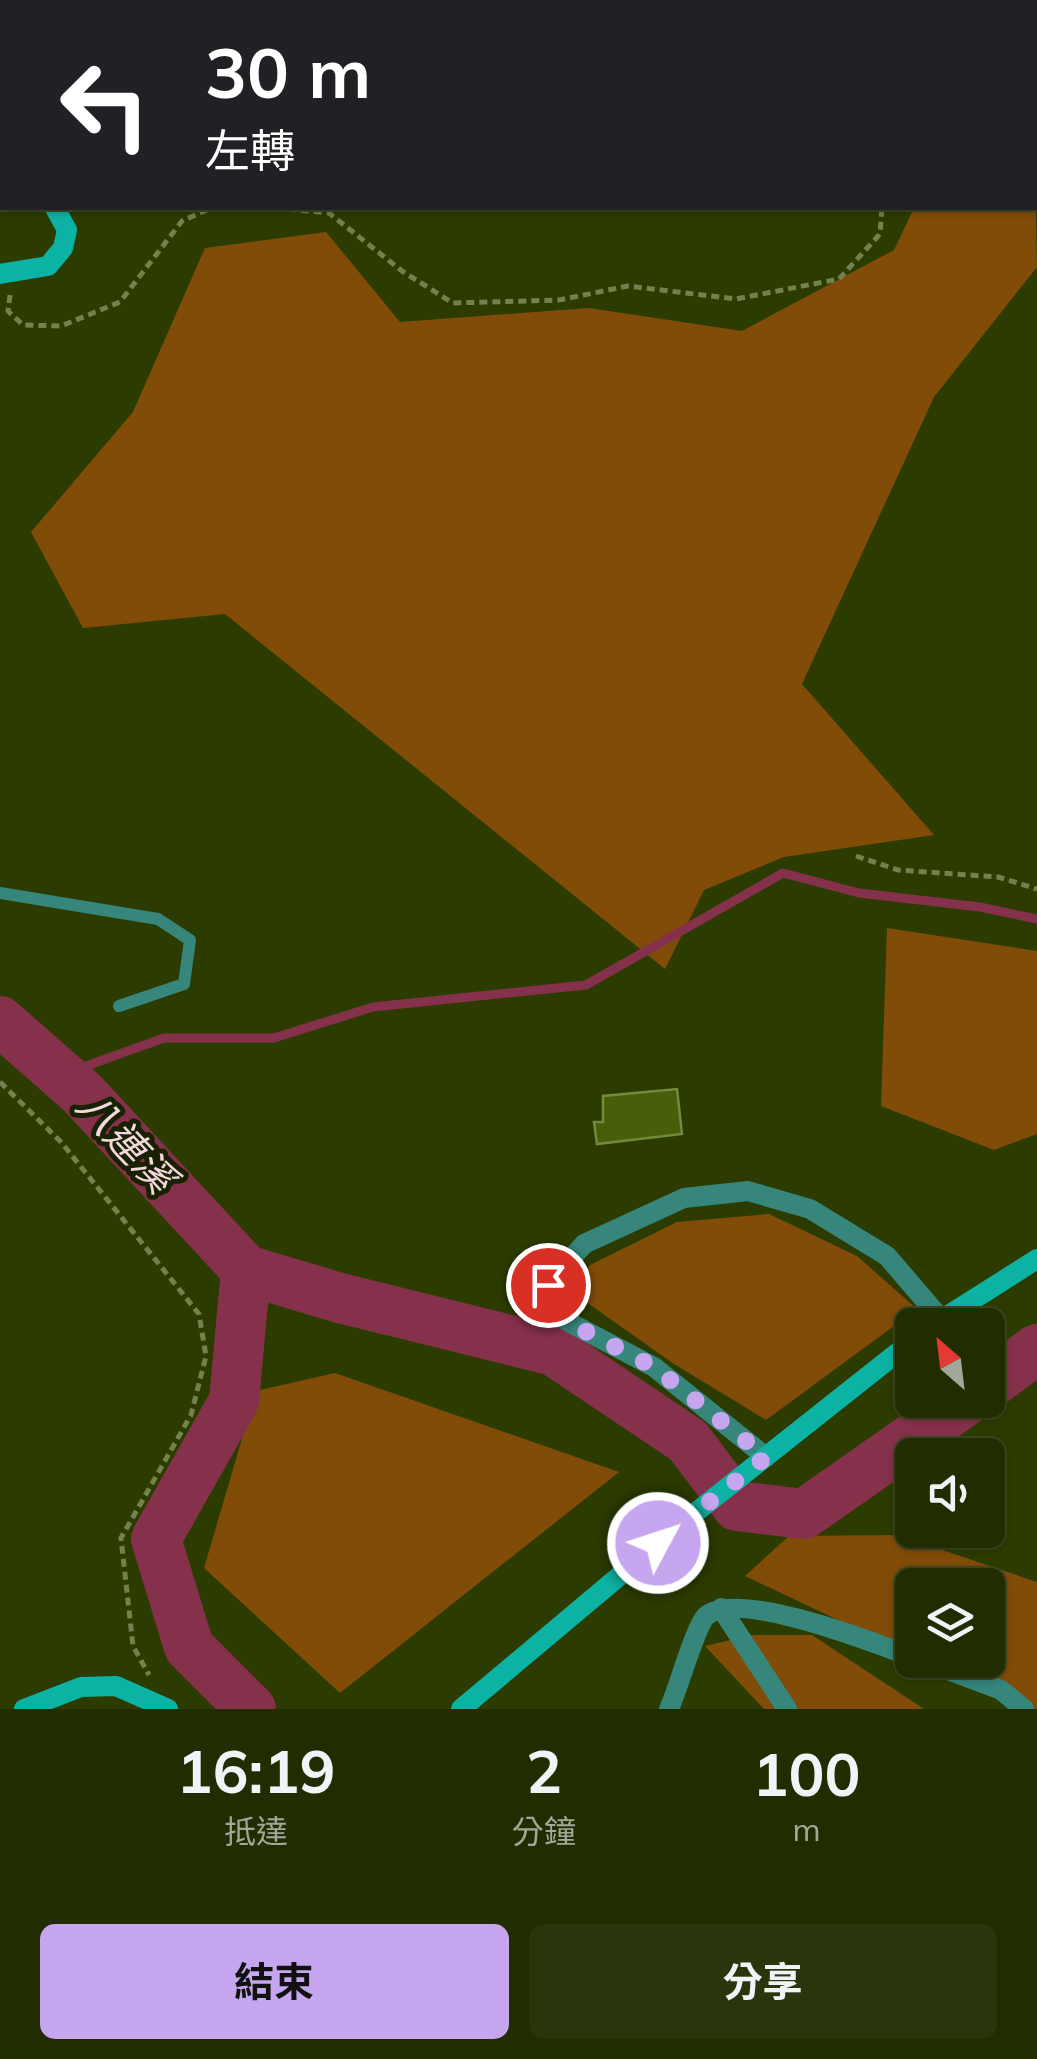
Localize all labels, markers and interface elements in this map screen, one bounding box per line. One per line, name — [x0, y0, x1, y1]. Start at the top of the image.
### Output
text: 30 m — [205, 28, 371, 116]
icon: left — [40, 40, 170, 170]
text: 左轉 — [205, 122, 295, 178]
water label: 八連溪 — [68, 1080, 189, 1206]
pin — [506, 1243, 591, 1328]
icon: arrive — [521, 1258, 576, 1313]
north arrow — [895, 1308, 1005, 1418]
map controls — [895, 1308, 1005, 1678]
button: sound — [895, 1438, 1005, 1548]
position arrow — [606, 1491, 710, 1595]
button: layers — [895, 1568, 1005, 1678]
text: 16:19 — [177, 1733, 335, 1808]
text: 2 — [526, 1733, 562, 1808]
text: 100 — [752, 1736, 860, 1811]
text: m — [792, 1809, 821, 1849]
text: 抵達 — [224, 1811, 288, 1851]
text: 分鐘 — [512, 1811, 576, 1851]
button: 結束 — [40, 1924, 509, 2039]
button: 分享 — [529, 1924, 997, 2039]

